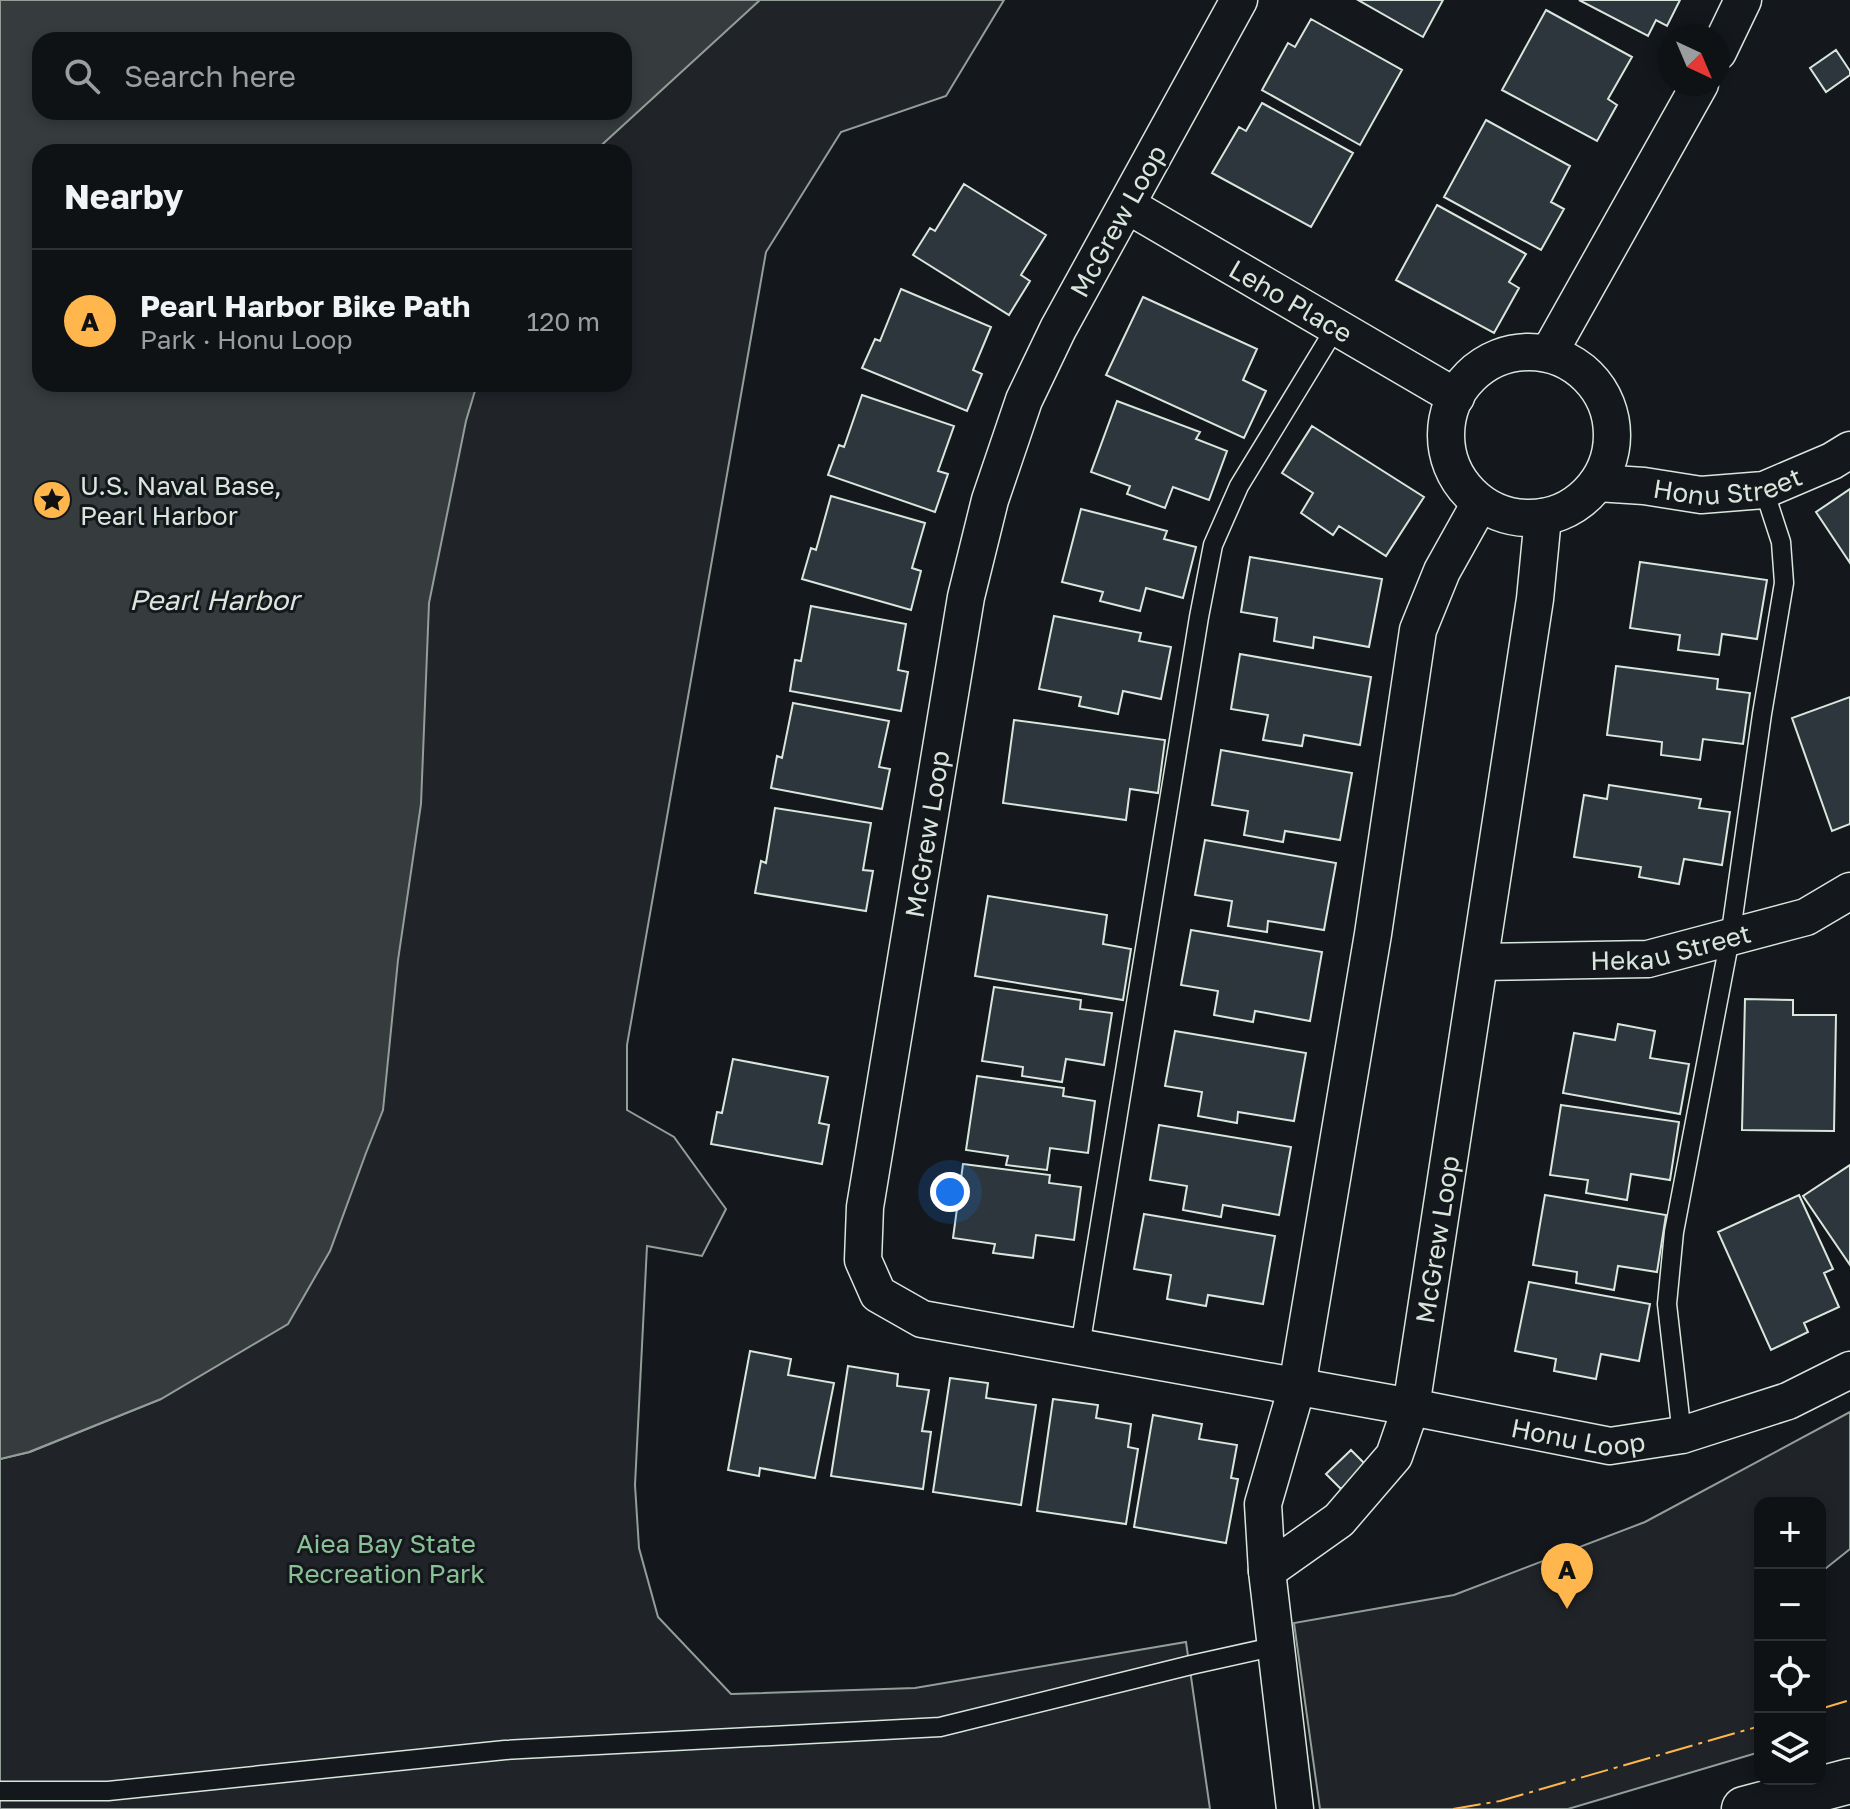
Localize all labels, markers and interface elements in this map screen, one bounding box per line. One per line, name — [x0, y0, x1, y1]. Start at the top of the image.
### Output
north arrow — [1658, 24, 1730, 96]
search box — [32, 32, 632, 120]
icon: search — [60, 54, 104, 98]
text: Search here — [124, 58, 296, 94]
street label: McGrew Loop — [1064, 140, 1172, 302]
text: Nearby — [64, 176, 184, 216]
street label: Leho Place — [1224, 253, 1358, 349]
text: Pearl Harbor Bike Path — [140, 288, 470, 324]
text: A — [81, 306, 99, 337]
text: 120 m — [527, 306, 600, 337]
text: Park · Honu Loop — [140, 324, 352, 355]
street label: Honu Street — [1651, 460, 1806, 511]
place label: U.S. Naval Base, Pearl Harbor — [80, 470, 282, 531]
place icon: U.S. Naval Base, Pearl Harbor — [31, 479, 73, 521]
water label: Pearl Harbor — [129, 583, 303, 616]
street label: McGrew Loop — [898, 748, 956, 920]
street label: Hekau Street — [1590, 917, 1754, 976]
street label: McGrew Loop — [1409, 1154, 1465, 1325]
your location — [930, 1172, 970, 1212]
street label: Honu Loop — [1509, 1412, 1647, 1462]
map controls — [1754, 1497, 1826, 1785]
button: + — [1754, 1497, 1826, 1569]
park label: Aiea Bay State Recreation Park — [287, 1528, 485, 1589]
pin: A — [1541, 1543, 1593, 1609]
button: − — [1754, 1569, 1826, 1641]
button: locate — [1754, 1641, 1826, 1713]
button: layers — [1754, 1713, 1826, 1785]

